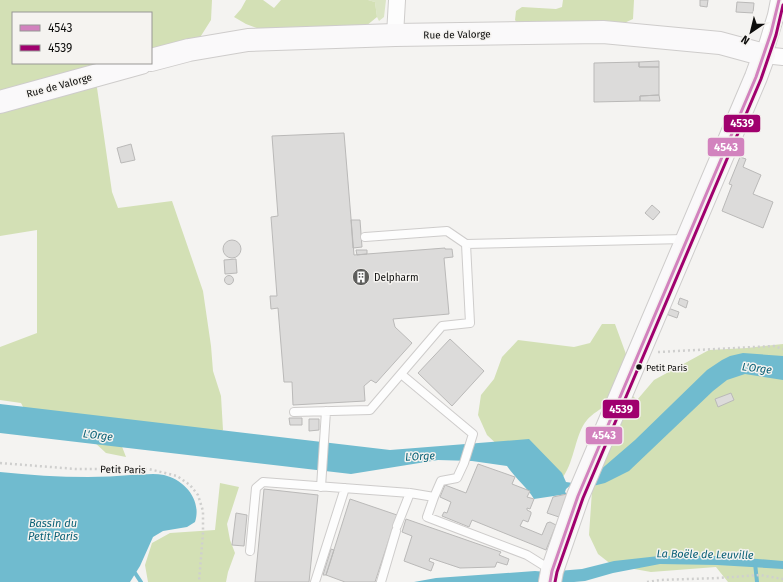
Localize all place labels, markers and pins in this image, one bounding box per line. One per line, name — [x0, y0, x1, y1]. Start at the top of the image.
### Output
building icon: Delpharm — [351, 267, 371, 287]
place label: Delpharm — [374, 272, 419, 284]
marker: Petit Paris — [634, 362, 644, 372]
place label: Petit Paris — [646, 363, 687, 373]

